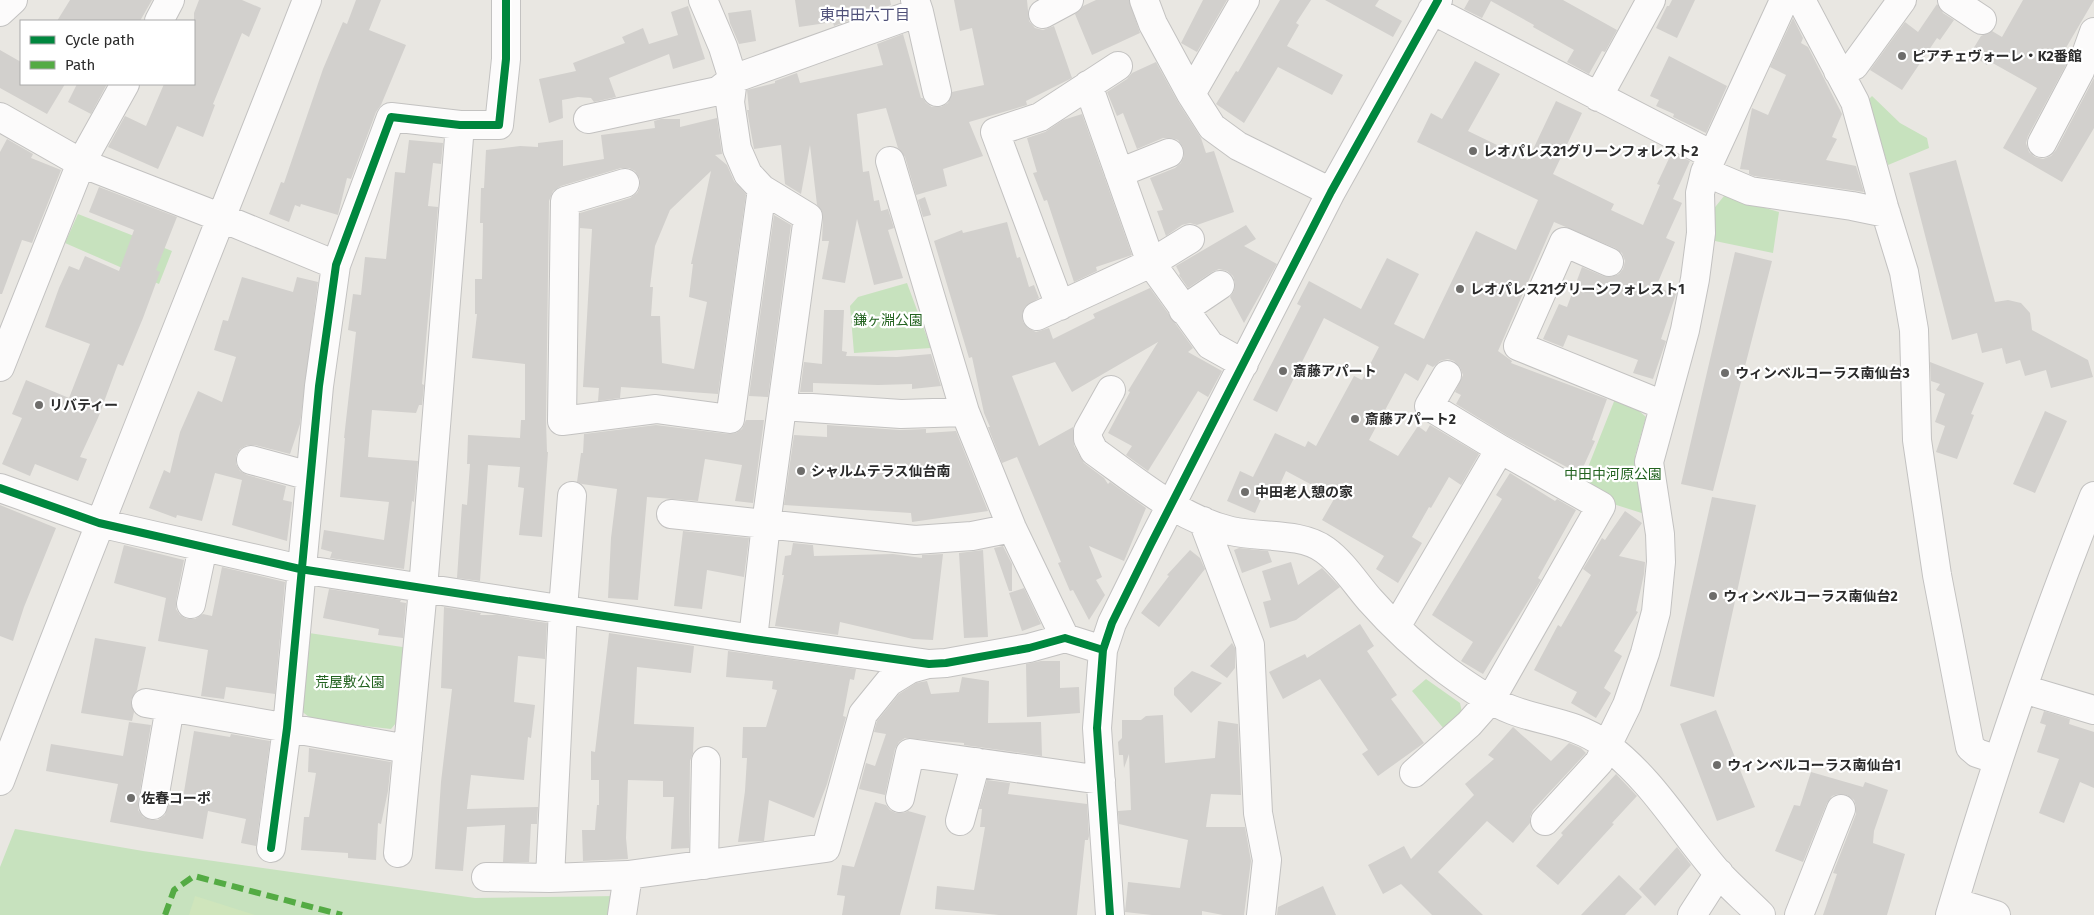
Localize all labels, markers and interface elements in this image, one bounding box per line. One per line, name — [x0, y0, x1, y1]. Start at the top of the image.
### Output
district label: 東中田六丁目 — [820, 6, 910, 24]
legend — [20, 20, 195, 85]
text: Cycle path — [65, 31, 135, 49]
place label: ピアチェヴォーレ・K2番館 — [1912, 48, 2082, 65]
marker: ピアチェヴォーレ・K2番館 — [1896, 50, 1908, 62]
text: Path — [65, 56, 95, 74]
place label: レオパレス21グリーンフォレスト2 — [1483, 143, 1699, 160]
marker: レオパレス21グリーンフォレスト2 — [1467, 145, 1479, 157]
place label: レオパレス21グリーンフォレスト1 — [1470, 281, 1685, 298]
marker: レオパレス21グリーンフォレスト1 — [1454, 283, 1466, 295]
park label: 鎌ヶ淵公園 — [853, 312, 923, 329]
place label: 斎藤アパート — [1293, 363, 1377, 380]
marker: 斎藤アパート — [1277, 365, 1289, 377]
place label: ウィンベルコーラス南仙台3 — [1735, 365, 1910, 382]
marker: ウィンベルコーラス南仙台3 — [1719, 367, 1731, 379]
place label: リバティー — [49, 397, 118, 414]
marker: リバティー — [33, 399, 45, 411]
place label: 斎藤アパート2 — [1365, 411, 1456, 428]
marker: 斎藤アパート2 — [1349, 413, 1361, 425]
place label: シャルムテラス仙台南 — [811, 463, 950, 480]
marker: シャルムテラス仙台南 — [795, 465, 807, 477]
park label: 中田中河原公園 — [1564, 466, 1662, 483]
place label: 中田老人憩の家 — [1255, 484, 1353, 501]
marker: 中田老人憩の家 — [1239, 486, 1251, 498]
place label: ウィンベルコーラス南仙台2 — [1723, 588, 1898, 605]
marker: ウィンベルコーラス南仙台2 — [1707, 590, 1719, 602]
park label: 荒屋敷公園 — [315, 674, 385, 691]
place label: ウィンベルコーラス南仙台1 — [1727, 757, 1901, 774]
marker: ウィンベルコーラス南仙台1 — [1711, 759, 1723, 771]
place label: 佐春コーポ — [141, 790, 211, 807]
marker: 佐春コーポ — [125, 792, 137, 804]

